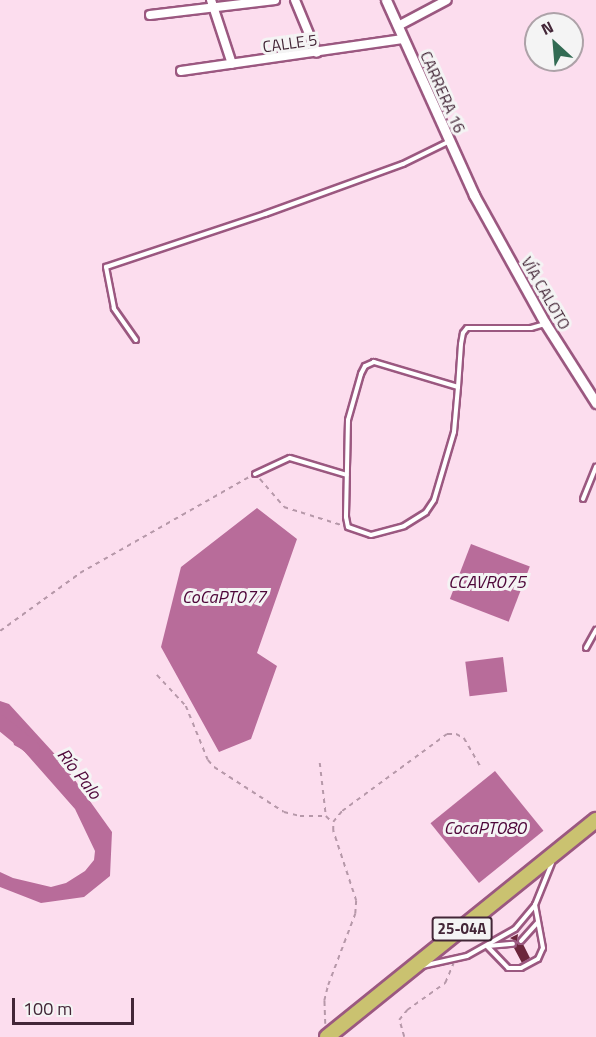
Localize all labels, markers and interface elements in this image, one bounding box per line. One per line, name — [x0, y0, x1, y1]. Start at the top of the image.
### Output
north arrow — [524, 12, 584, 72]
text: N — [537, 14, 557, 41]
street label: CALLE 5 — [261, 30, 319, 56]
street label: CARRERA 16 — [416, 48, 470, 136]
street label: VÍA CALOTO — [517, 253, 575, 333]
water label: CCAVR075 — [448, 571, 526, 593]
water label: CoCaPT077 — [182, 586, 266, 608]
water label: Río Palo — [53, 744, 105, 804]
water label: CocaPT080 — [444, 817, 526, 839]
road number: 25-04A — [430, 917, 494, 941]
scale bar — [15, 986, 136, 1024]
text: 100 m — [23, 995, 72, 1022]

